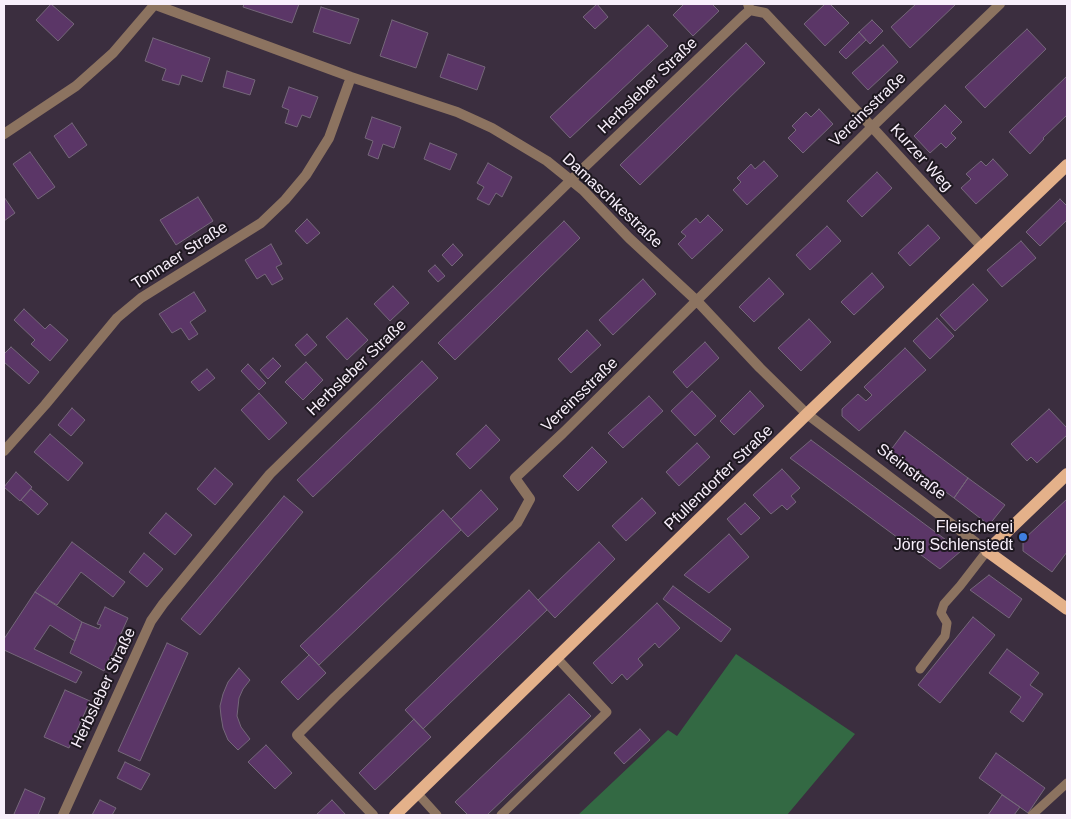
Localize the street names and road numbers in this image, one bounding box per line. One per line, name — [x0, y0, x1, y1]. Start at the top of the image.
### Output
street label: Herbsleber Straße — [594, 34, 702, 138]
street label: Vereinsstraße — [826, 69, 910, 151]
street label: Kurzer Weg — [886, 120, 956, 196]
street label: Damaschkestraße — [558, 150, 666, 252]
street label: Tonnaer Straße — [129, 218, 231, 294]
street label: Herbsleber Straße — [303, 316, 411, 420]
street label: Vereinsstraße — [538, 354, 622, 436]
street label: Pfullendorfer Straße — [661, 421, 777, 535]
street label: Steinstraße — [873, 440, 949, 504]
street label: Herbsleber Straße — [68, 625, 140, 751]

